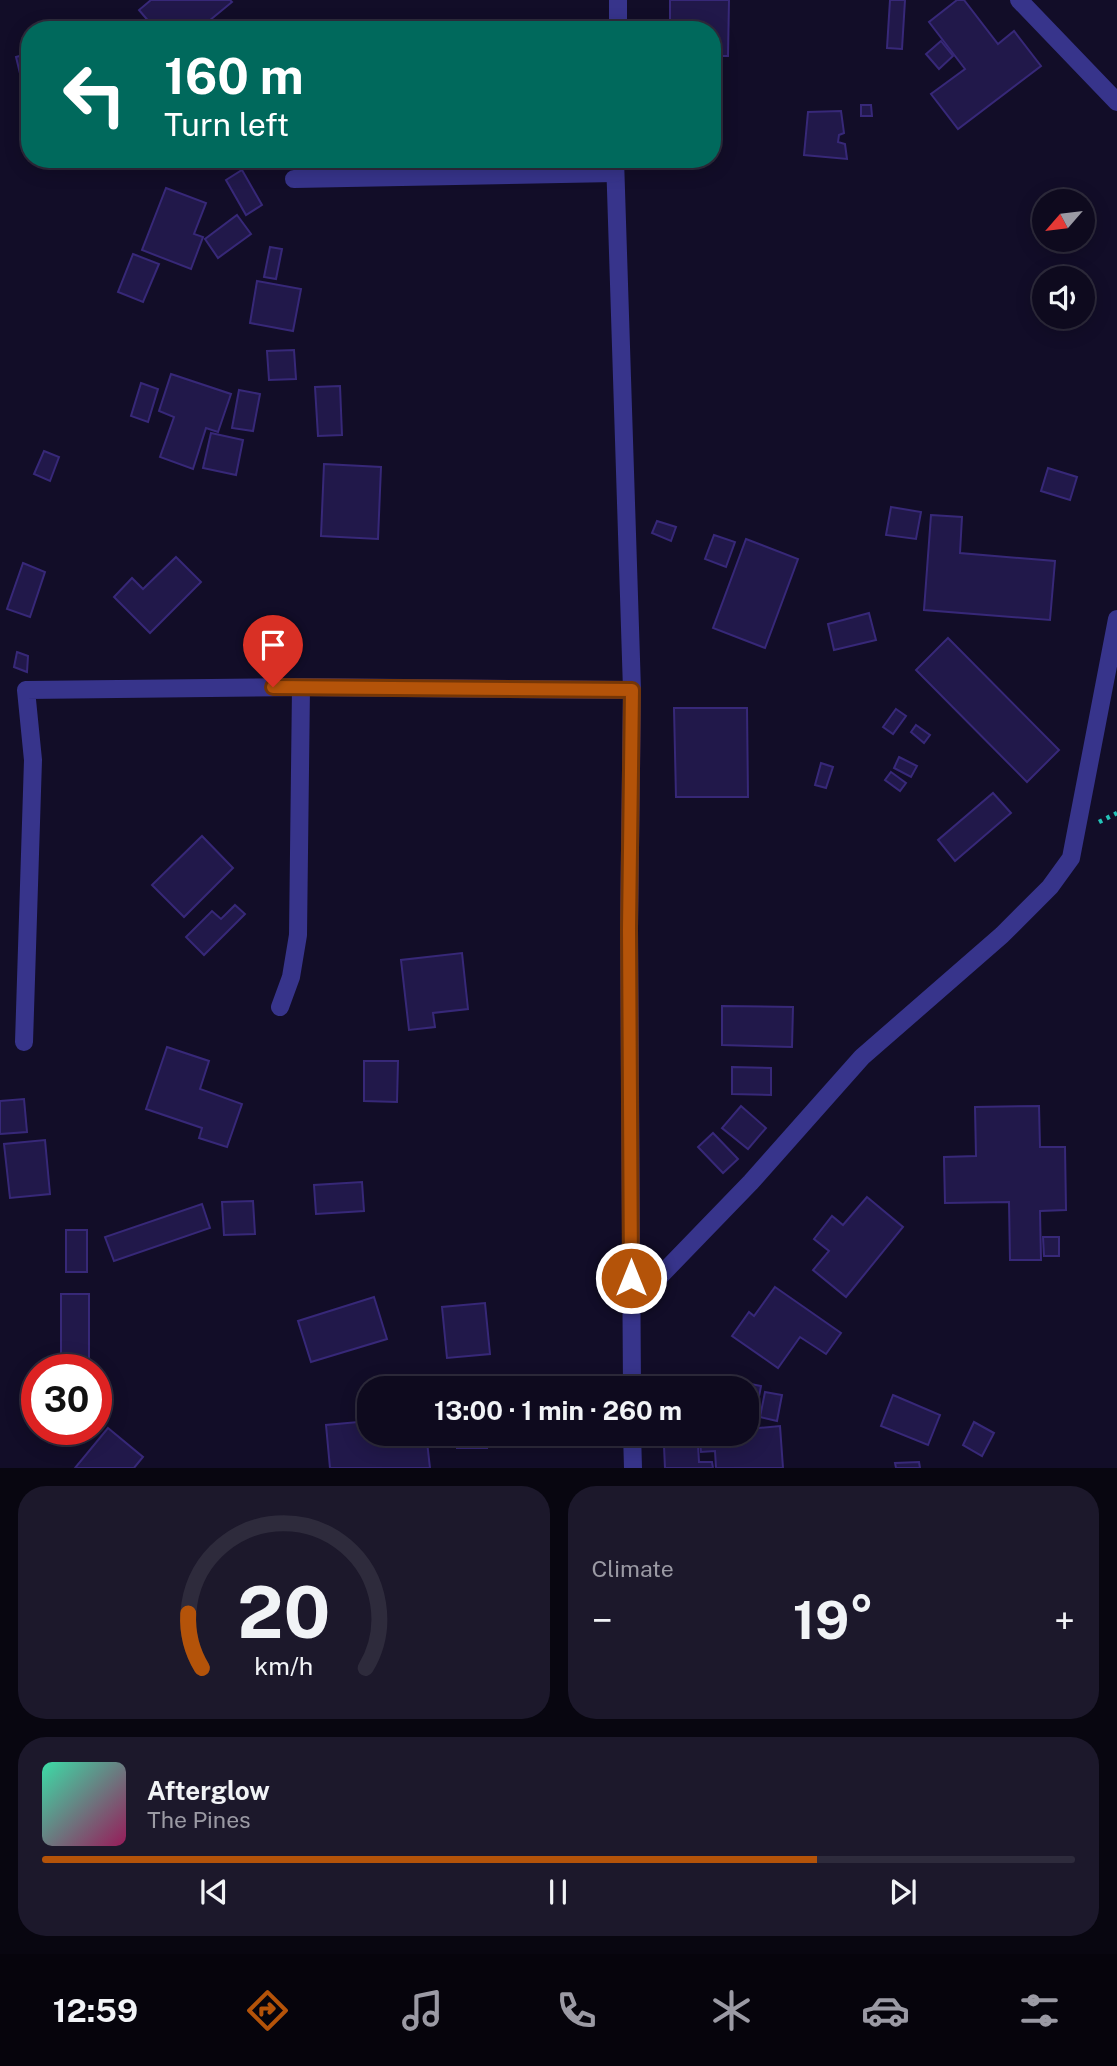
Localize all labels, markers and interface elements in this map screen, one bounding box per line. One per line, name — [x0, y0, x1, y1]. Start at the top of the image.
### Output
text: 160 m — [164, 47, 304, 105]
icon: left — [49, 49, 140, 140]
text: Turn left — [164, 106, 289, 143]
north arrow — [1032, 189, 1096, 252]
map controls — [1032, 189, 1095, 329]
button: sound — [1032, 266, 1095, 329]
pin — [243, 615, 303, 687]
icon: arrive — [254, 626, 292, 664]
position arrow — [594, 1241, 668, 1315]
speed limit sign: 30 — [21, 1354, 112, 1445]
text: 13:00 · 1 min · 260 m — [434, 1395, 682, 1426]
text: Climate — [592, 1555, 674, 1582]
text: 20 — [237, 1570, 330, 1655]
text: 19° — [793, 1590, 874, 1651]
text: − — [592, 1598, 613, 1643]
text: + — [1054, 1598, 1075, 1643]
text: km/h — [254, 1651, 313, 1681]
text: Afterglow — [147, 1775, 270, 1806]
text: The Pines — [147, 1806, 251, 1833]
icon: previous — [195, 1873, 233, 1911]
icon: pause — [539, 1873, 577, 1911]
icon: next — [884, 1873, 922, 1911]
icon: directions — [243, 1986, 292, 2035]
icon: music — [398, 1986, 447, 2035]
icon: phone — [552, 1986, 601, 2035]
icon: climate — [707, 1986, 756, 2035]
icon: car — [861, 1986, 910, 2035]
icon: filters — [1015, 1986, 1064, 2035]
text: 12:59 — [53, 1992, 138, 2029]

